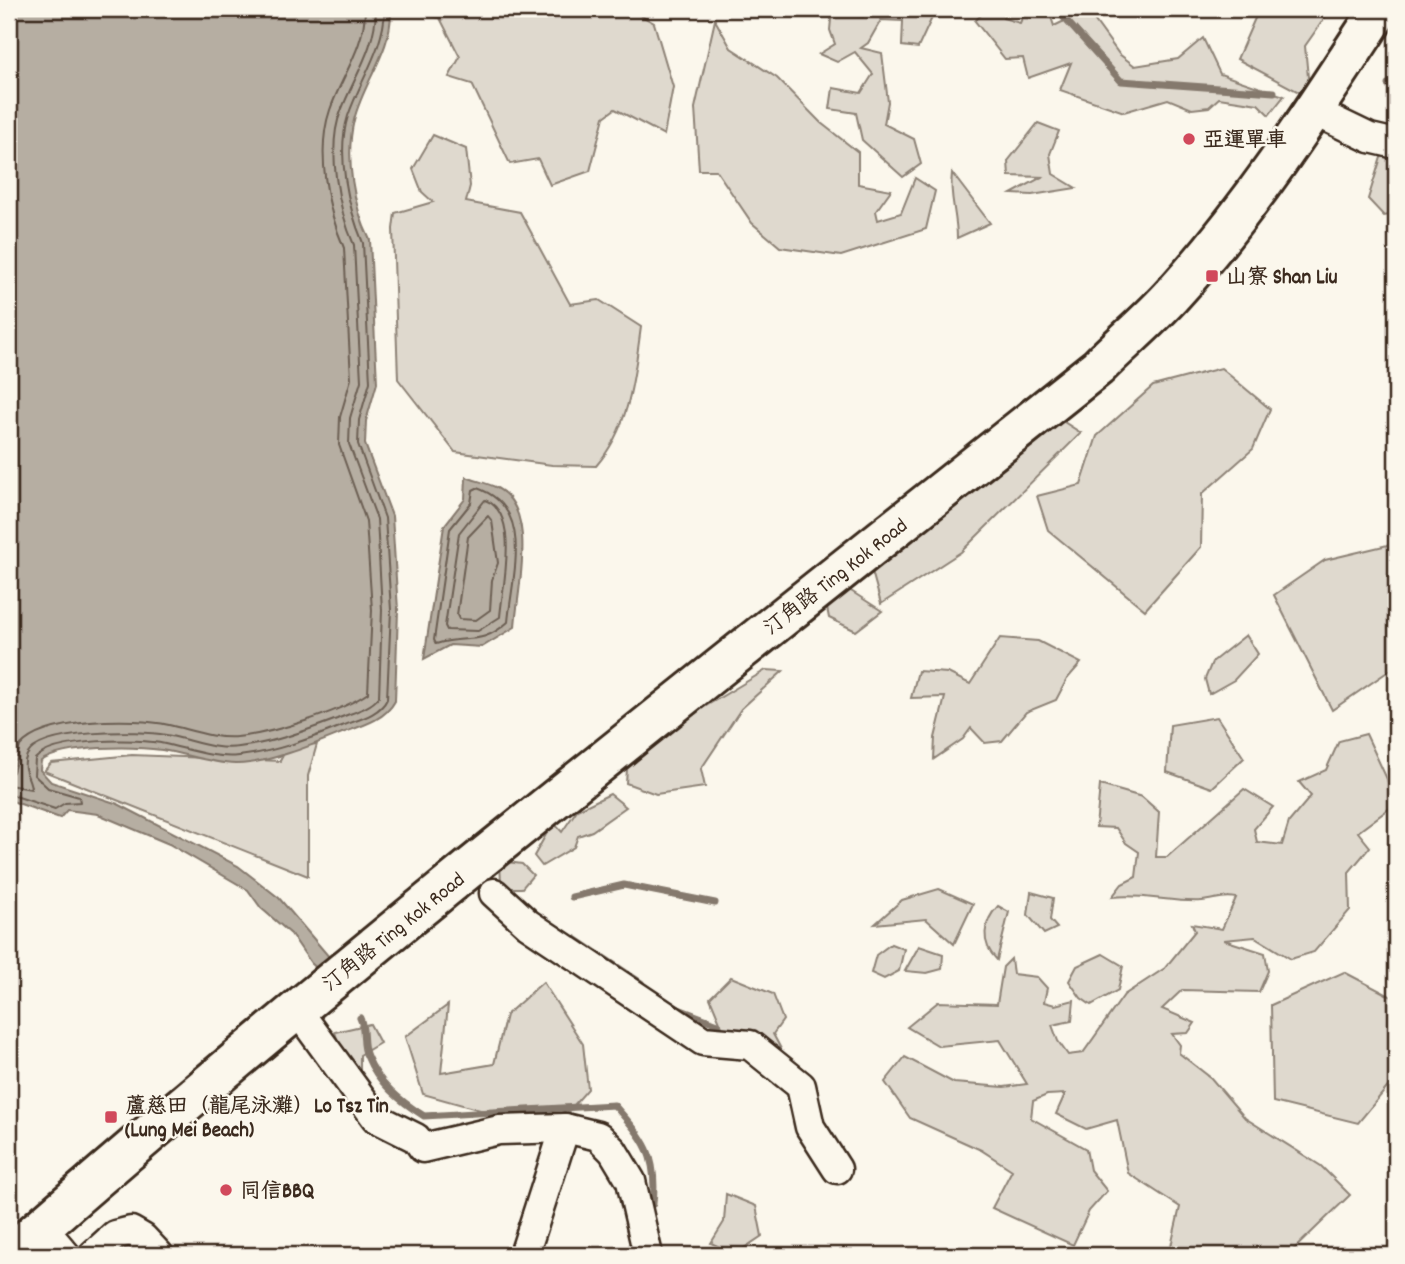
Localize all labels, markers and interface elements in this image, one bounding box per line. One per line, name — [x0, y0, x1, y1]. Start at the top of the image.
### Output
place label: 亞運單車 — [1203, 127, 1287, 157]
marker: 亞運單車 — [1181, 131, 1197, 147]
place label: 山寮 Shan Liu — [1226, 264, 1338, 294]
marker: 山寮 Shan Liu — [1204, 268, 1220, 284]
street label: 汀角路 Ting Kok Road — [758, 513, 915, 644]
street label: 汀角路 Ting Kok Road — [317, 866, 473, 1000]
place label: 蘆慈田（龍尾泳灘）Lo Tsz Tin (Lung Mei Beach) — [125, 1093, 389, 1147]
marker: 蘆慈田（龍尾泳灘）Lo Tsz Tin (Lung Mei Beach) — [103, 1109, 119, 1125]
place label: 同信BBQ — [240, 1178, 314, 1208]
marker: 同信BBQ — [218, 1182, 234, 1198]

